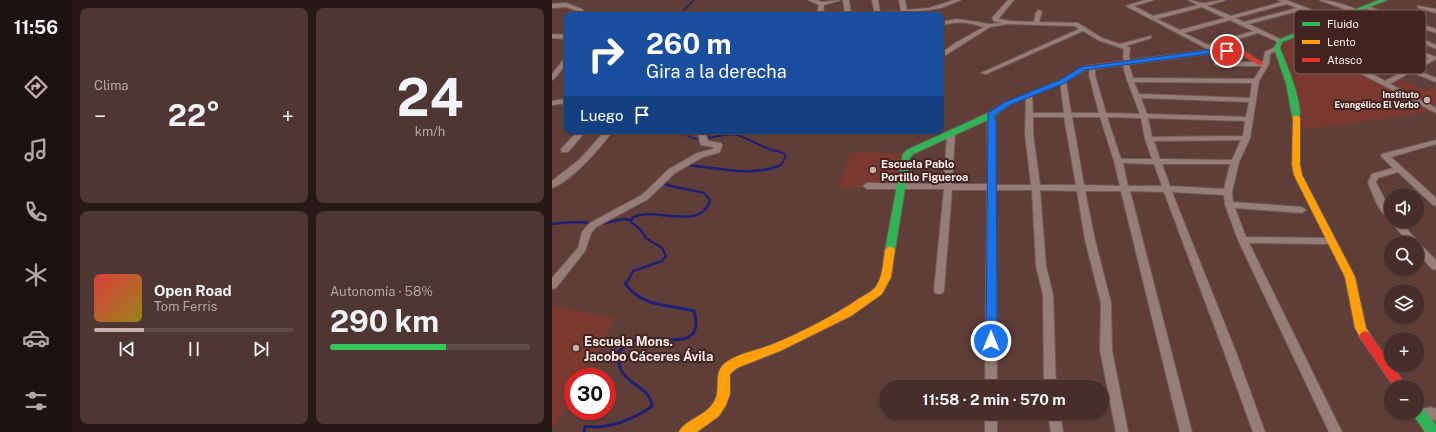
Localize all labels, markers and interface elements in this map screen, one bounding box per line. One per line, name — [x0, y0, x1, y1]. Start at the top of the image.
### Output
legend — [1294, 10, 1426, 74]
text: 11:56 — [14, 17, 58, 38]
text: Fluido — [1327, 18, 1359, 30]
text: 260 m — [646, 27, 732, 60]
icon: right — [580, 28, 632, 80]
pin — [1210, 34, 1244, 68]
text: Lento — [1327, 36, 1356, 48]
icon: arrive — [1216, 40, 1238, 62]
text: Atasco — [1327, 54, 1362, 66]
text: Gira a la derecha — [646, 61, 787, 82]
text: 24 — [396, 67, 464, 128]
icon: directions — [22, 73, 50, 101]
text: Clima — [94, 78, 129, 93]
place label: Instituto Evangélico El Verbo — [1334, 89, 1419, 110]
marker: Instituto Evangélico El Verbo — [1422, 95, 1432, 105]
text: 22° — [168, 97, 220, 133]
text: − — [94, 103, 106, 129]
text: + — [282, 103, 294, 129]
icon: arrive — [631, 104, 653, 126]
text: Luego — [580, 107, 623, 124]
text: km/h — [415, 124, 445, 139]
icon: music — [22, 136, 50, 164]
place label: Escuela Pablo Portillo Figueroa — [881, 158, 968, 183]
marker: Escuela Pablo Portillo Figueroa — [868, 165, 878, 175]
map controls — [1384, 188, 1424, 420]
button: sound — [1384, 188, 1424, 228]
icon: phone — [22, 198, 50, 226]
button: search — [1384, 236, 1424, 276]
icon: climate — [22, 261, 50, 289]
text: Open Road — [154, 282, 232, 299]
text: Autonomía · 58% — [330, 284, 433, 299]
button: layers — [1384, 284, 1424, 324]
text: Tom Ferris — [154, 299, 217, 314]
text: 290 km — [330, 303, 439, 339]
position arrow — [970, 320, 1012, 362]
icon: car — [22, 324, 50, 352]
button: + — [1384, 332, 1424, 372]
place label: Escuela Mons. Jacobo Cáceres Ávila — [584, 334, 713, 364]
icon: previous — [116, 338, 138, 360]
icon: pause — [183, 338, 205, 360]
icon: next — [250, 338, 272, 360]
marker: Escuela Mons. Jacobo Cáceres Ávila — [571, 343, 581, 353]
speed limit sign: 30 — [564, 368, 616, 420]
button: − — [1384, 380, 1424, 420]
icon: filters — [22, 387, 50, 415]
text: 11:58 · 2 min · 570 m — [922, 391, 1066, 408]

